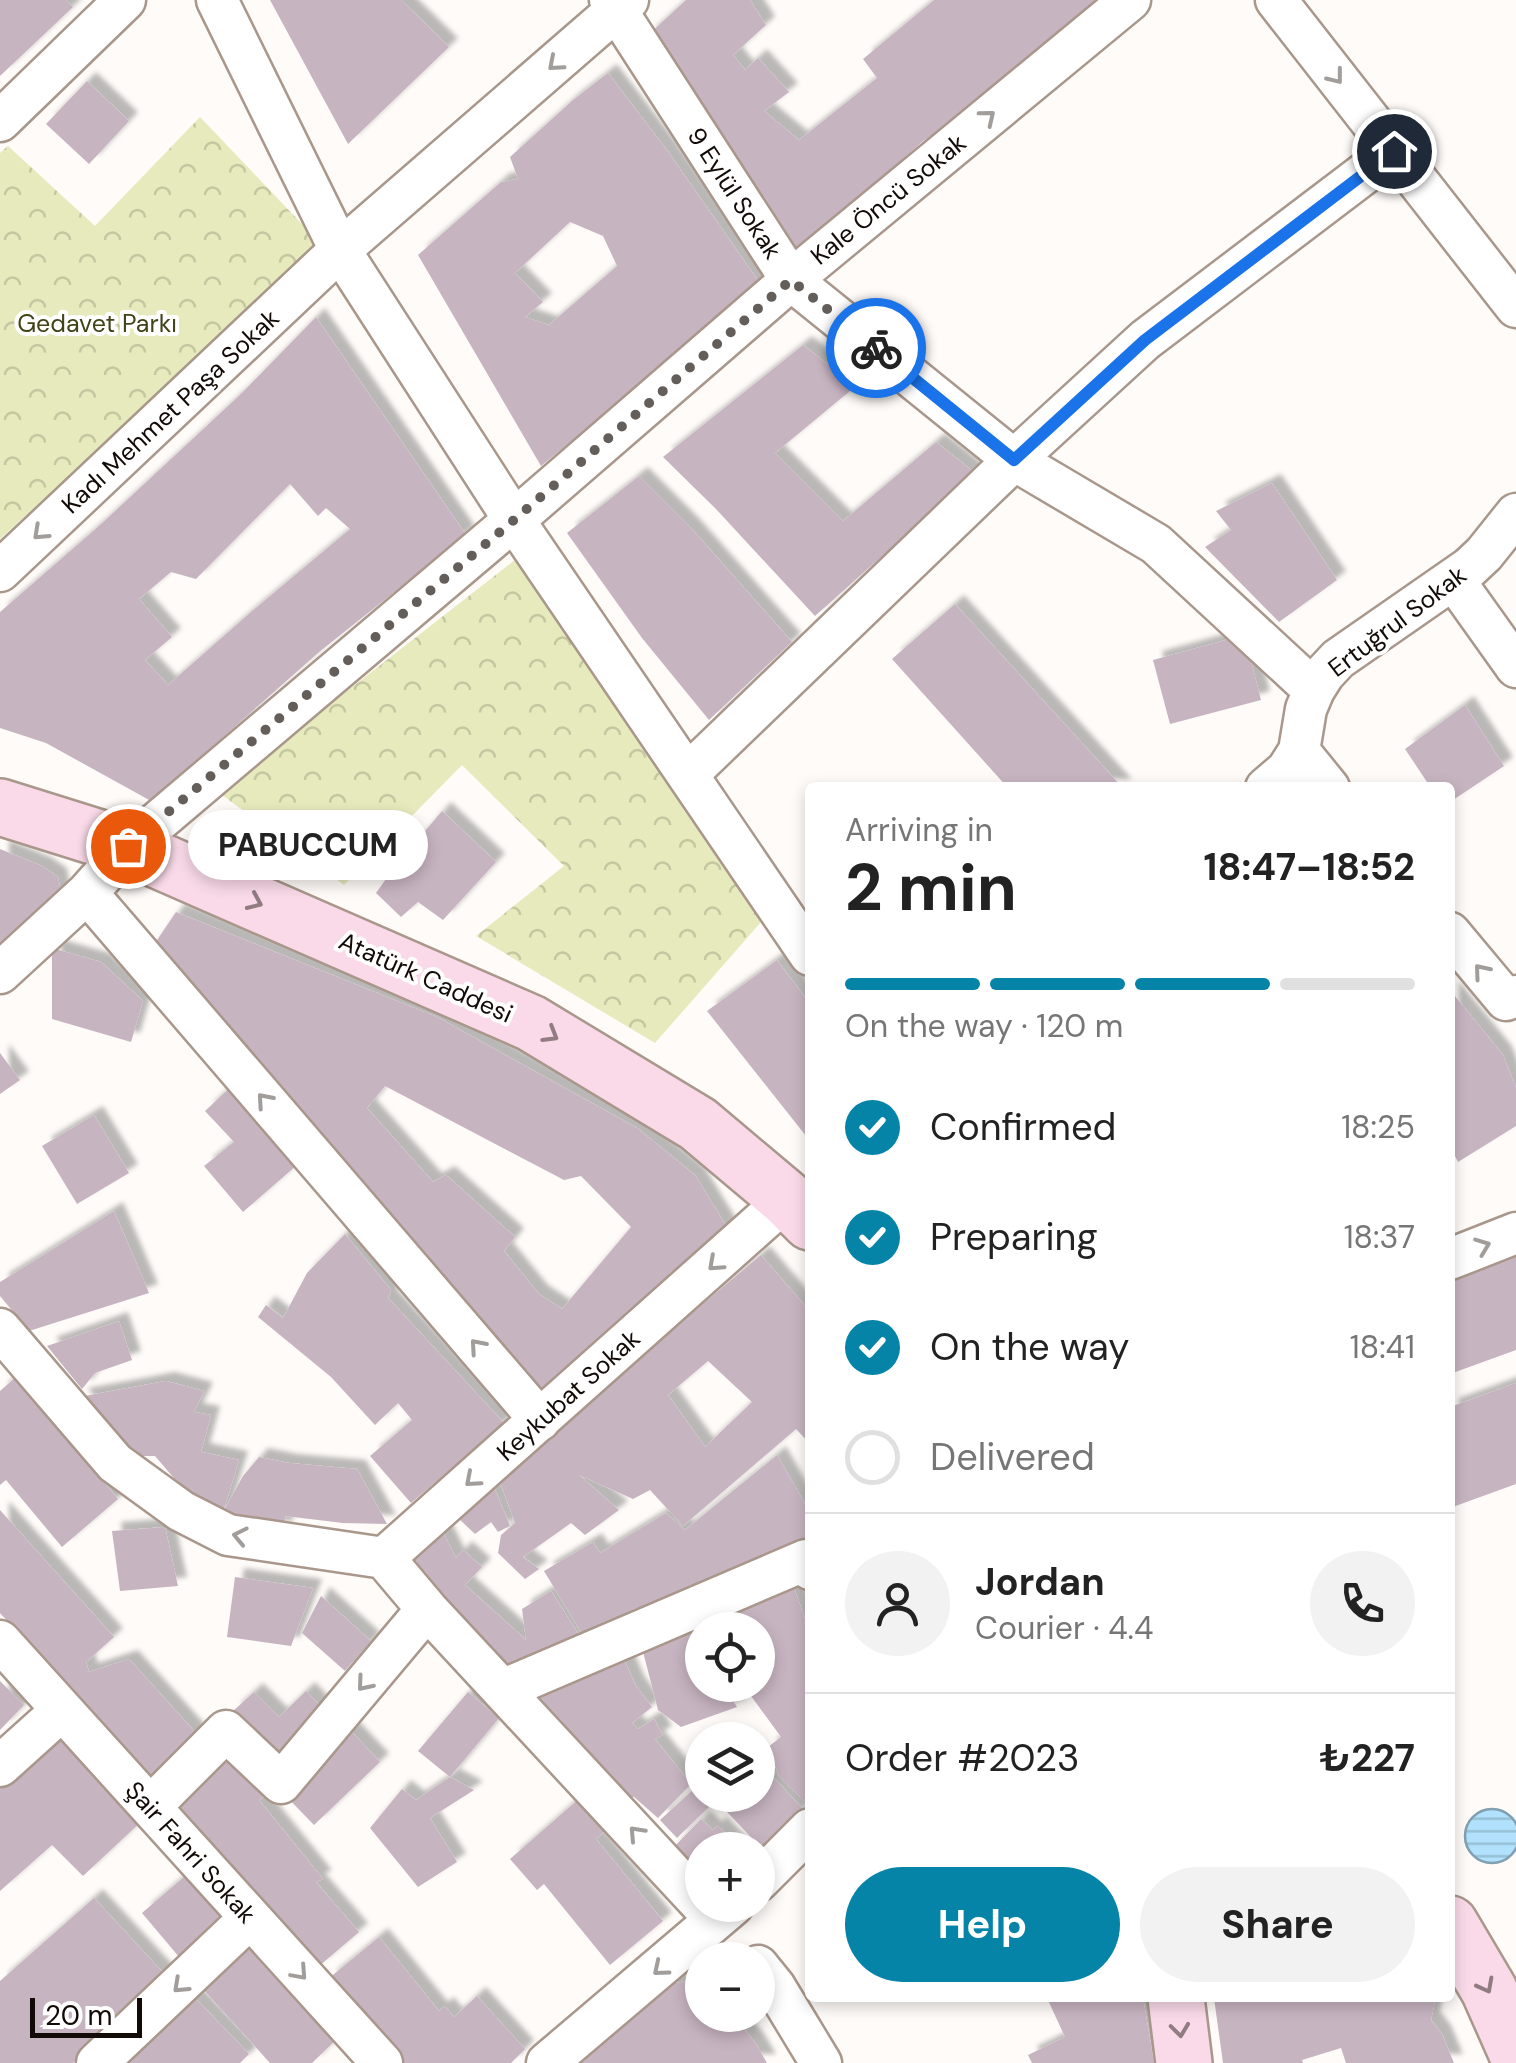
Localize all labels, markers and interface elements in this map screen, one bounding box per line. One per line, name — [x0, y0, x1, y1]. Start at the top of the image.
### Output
one-way arrow — [548, 53, 566, 71]
one-way arrow — [1324, 66, 1342, 84]
pin — [1352, 109, 1437, 194]
one-way arrow — [977, 111, 995, 129]
street label: 9 Eylül Sokak — [680, 121, 790, 266]
icon: home — [1367, 124, 1422, 179]
street label: Kale Öncü Sokak — [804, 126, 973, 272]
courier — [826, 298, 926, 398]
street label: Kadı Mehmet Paşa Sokak — [54, 302, 286, 521]
park label: Gedavet Parkı — [17, 307, 177, 340]
icon: bike — [849, 321, 904, 376]
one-way arrow — [33, 522, 52, 540]
street label: Ertuğrul Sokak — [1321, 558, 1474, 684]
pin — [86, 804, 171, 889]
text: Arriving in — [845, 809, 993, 851]
callout: PABUCCUM — [188, 811, 428, 881]
icon: bag — [101, 819, 156, 874]
text: PABUCCUM — [218, 824, 398, 866]
text: 18:47–18:52 — [1204, 842, 1415, 892]
text: 2 min — [845, 846, 1017, 930]
one-way arrow — [245, 890, 263, 910]
street label: Atatürk Caddesi — [334, 924, 518, 1031]
one-way arrow — [1475, 964, 1493, 982]
text: On the way · 120 m — [845, 1005, 1123, 1047]
one-way arrow — [540, 1023, 558, 1042]
one-way arrow — [258, 1093, 276, 1111]
icon: check — [845, 1100, 900, 1155]
text: Confirmed — [930, 1102, 1116, 1152]
text: 18:25 — [1341, 1106, 1415, 1148]
icon: check — [845, 1210, 900, 1265]
text: Preparing — [930, 1212, 1098, 1262]
text: 18:37 — [1344, 1216, 1415, 1258]
one-way arrow — [1473, 1237, 1491, 1257]
one-way arrow — [708, 1252, 727, 1270]
icon: check — [845, 1320, 900, 1375]
street label: Keykubat Sokak — [490, 1322, 647, 1468]
text: On the way — [930, 1322, 1129, 1372]
text: 18:41 — [1350, 1326, 1415, 1368]
one-way arrow — [470, 1339, 488, 1358]
text: Delivered — [930, 1432, 1095, 1482]
one-way arrow — [465, 1469, 484, 1487]
one-way arrow — [232, 1526, 249, 1547]
button: person — [845, 1551, 950, 1656]
button: phone — [1310, 1551, 1415, 1656]
text: Jordan — [975, 1557, 1105, 1607]
text: Courier · 4.4 — [975, 1607, 1153, 1649]
map controls — [685, 1612, 775, 2032]
button: locate — [685, 1612, 775, 1702]
one-way arrow — [358, 1673, 376, 1691]
button: layers — [685, 1722, 775, 1812]
text: Order #2023 — [845, 1733, 1079, 1783]
text: ₺227 — [1320, 1733, 1415, 1783]
street label: Şair Fahri Sokak — [118, 1774, 264, 1931]
one-way arrow — [630, 1827, 648, 1845]
button: + — [685, 1832, 775, 1922]
button: Help — [845, 1867, 1120, 1982]
button: Share — [1140, 1867, 1415, 1982]
button: − — [685, 1942, 775, 2032]
one-way arrow — [653, 1957, 671, 1975]
one-way arrow — [288, 1961, 306, 1980]
one-way arrow — [173, 1974, 192, 1992]
one-way arrow — [1474, 1975, 1493, 1994]
scale bar — [30, 1993, 142, 2038]
text: 20 m — [45, 1997, 112, 2034]
one-way arrow — [1169, 2023, 1190, 2039]

